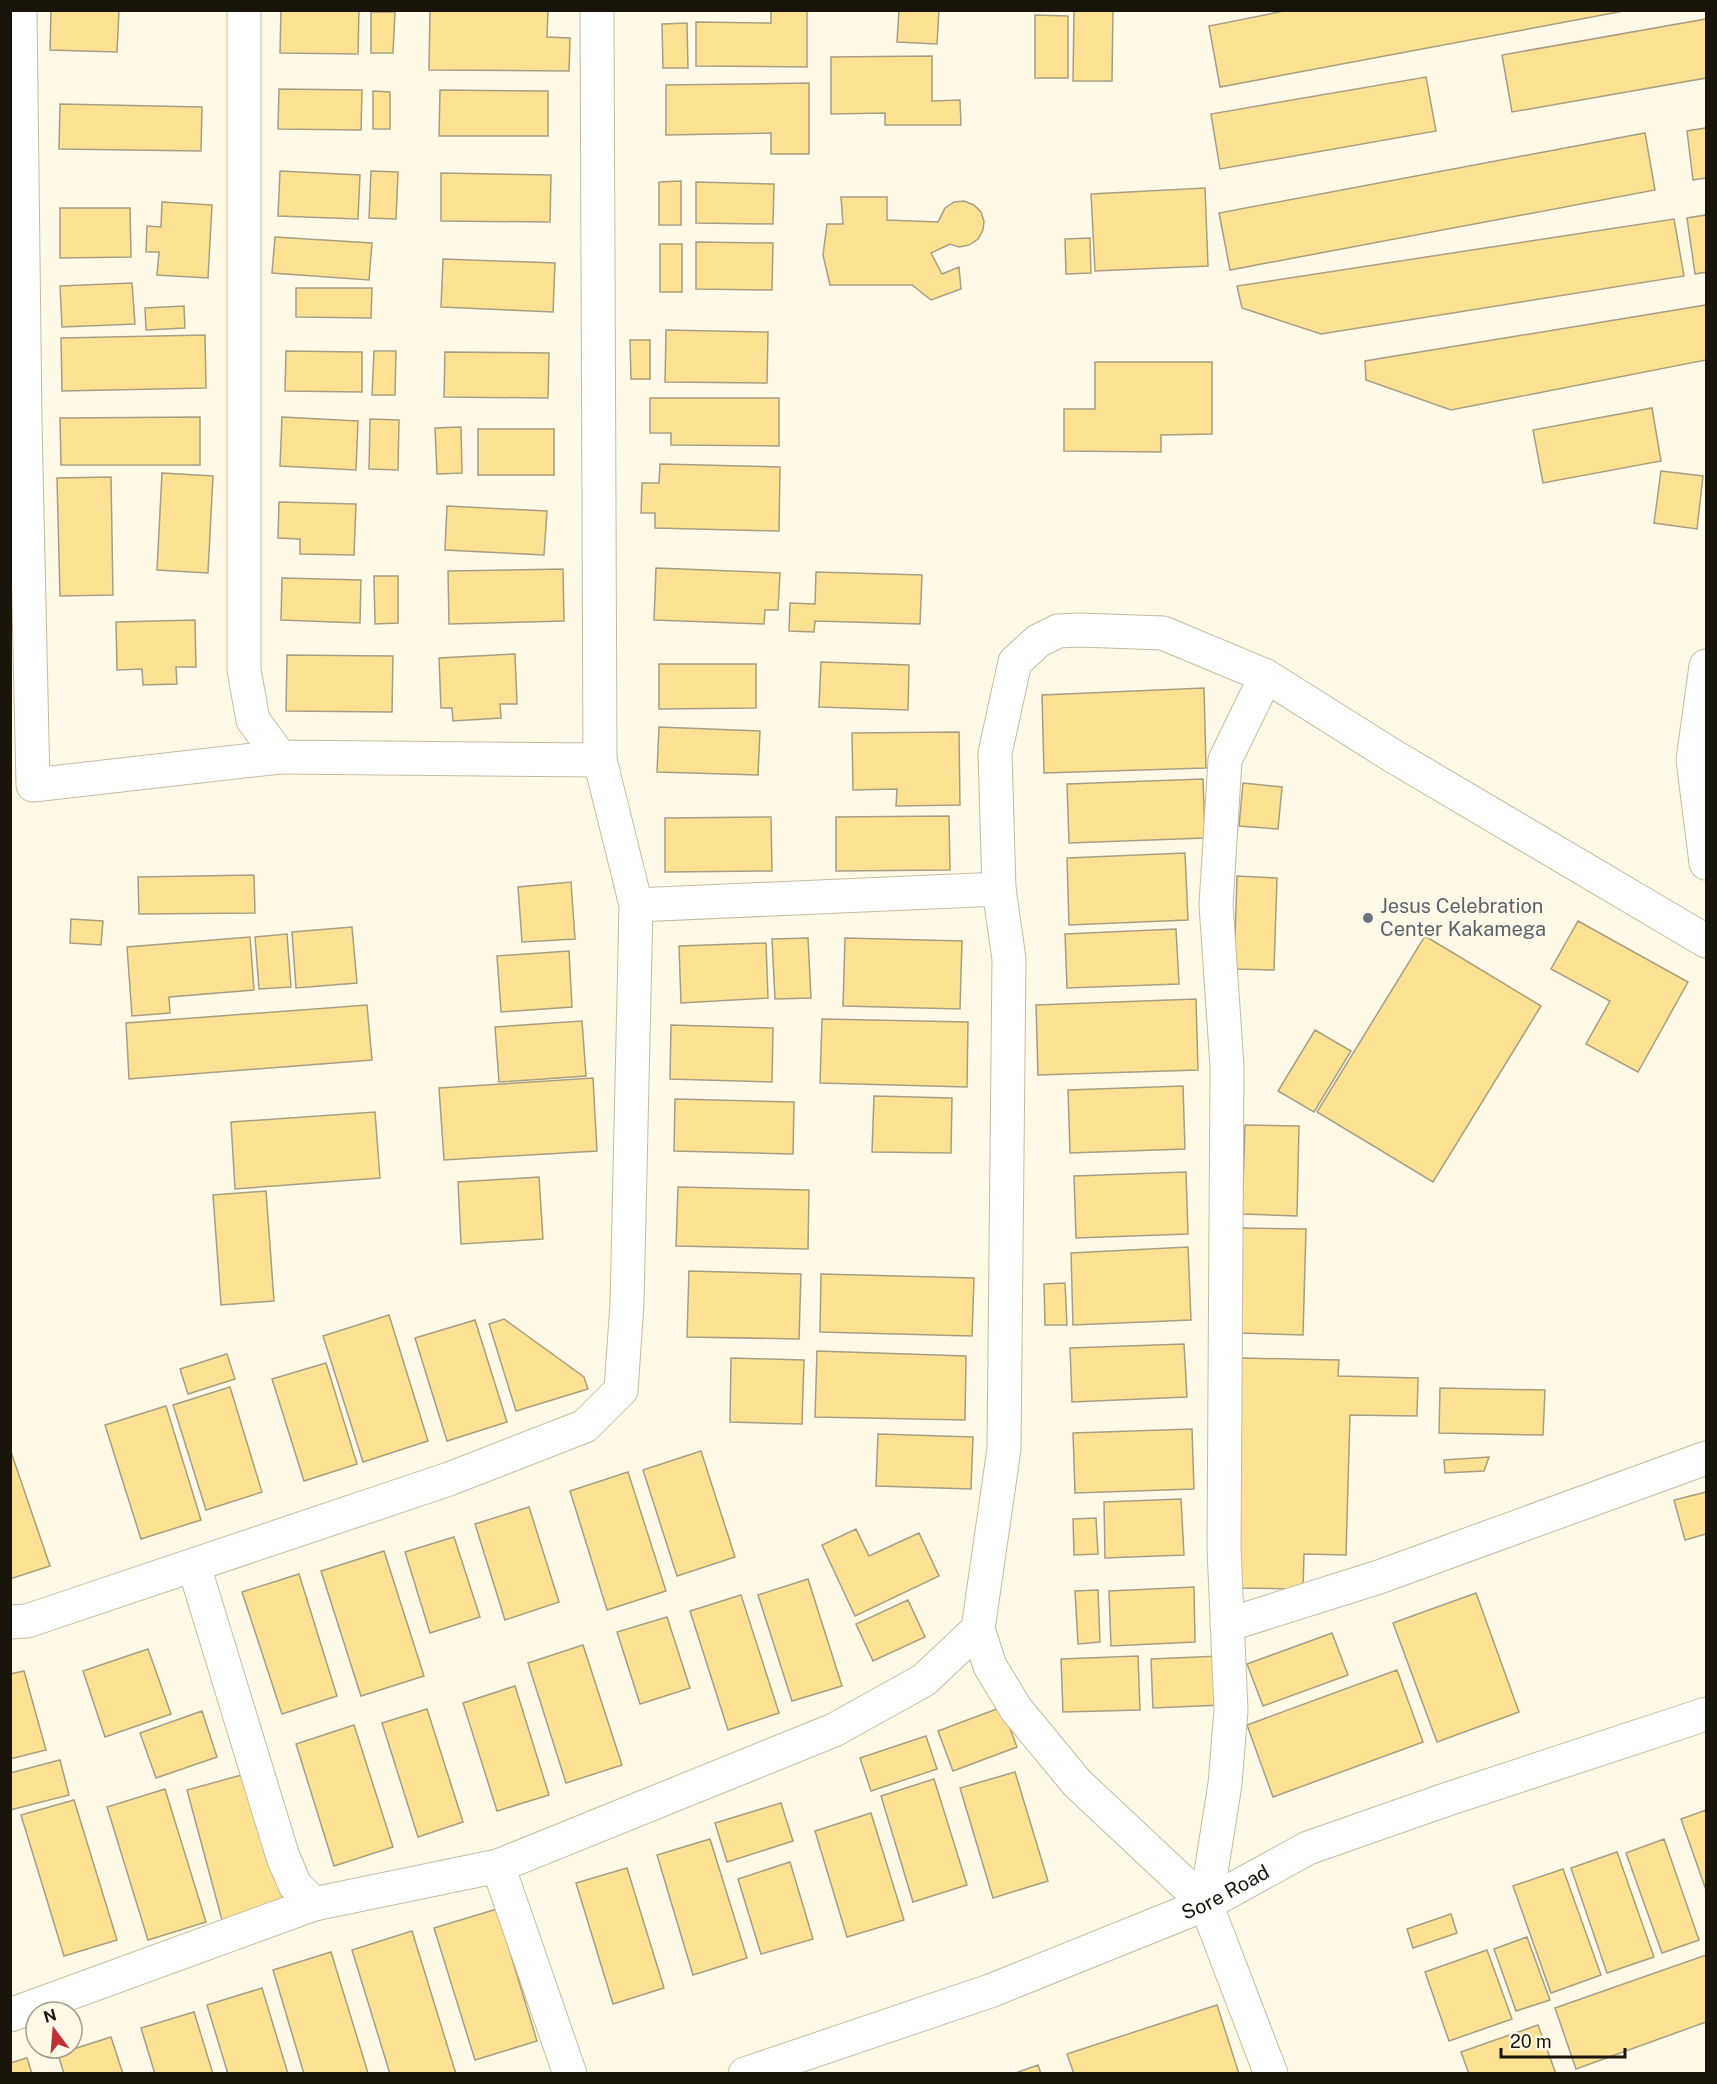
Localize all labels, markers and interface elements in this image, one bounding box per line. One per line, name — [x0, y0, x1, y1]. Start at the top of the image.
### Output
place label: Jesus Celebration Center Kakamega — [1380, 894, 1546, 941]
marker: Jesus Celebration Center Kakamega — [1361, 911, 1375, 925]
street label: Sore Road — [1178, 1860, 1273, 1925]
north arrow — [24, 2000, 84, 2060]
text: N — [41, 2005, 59, 2027]
scale bar — [1501, 2021, 1626, 2059]
text: 20 m — [1510, 2031, 1552, 2052]

